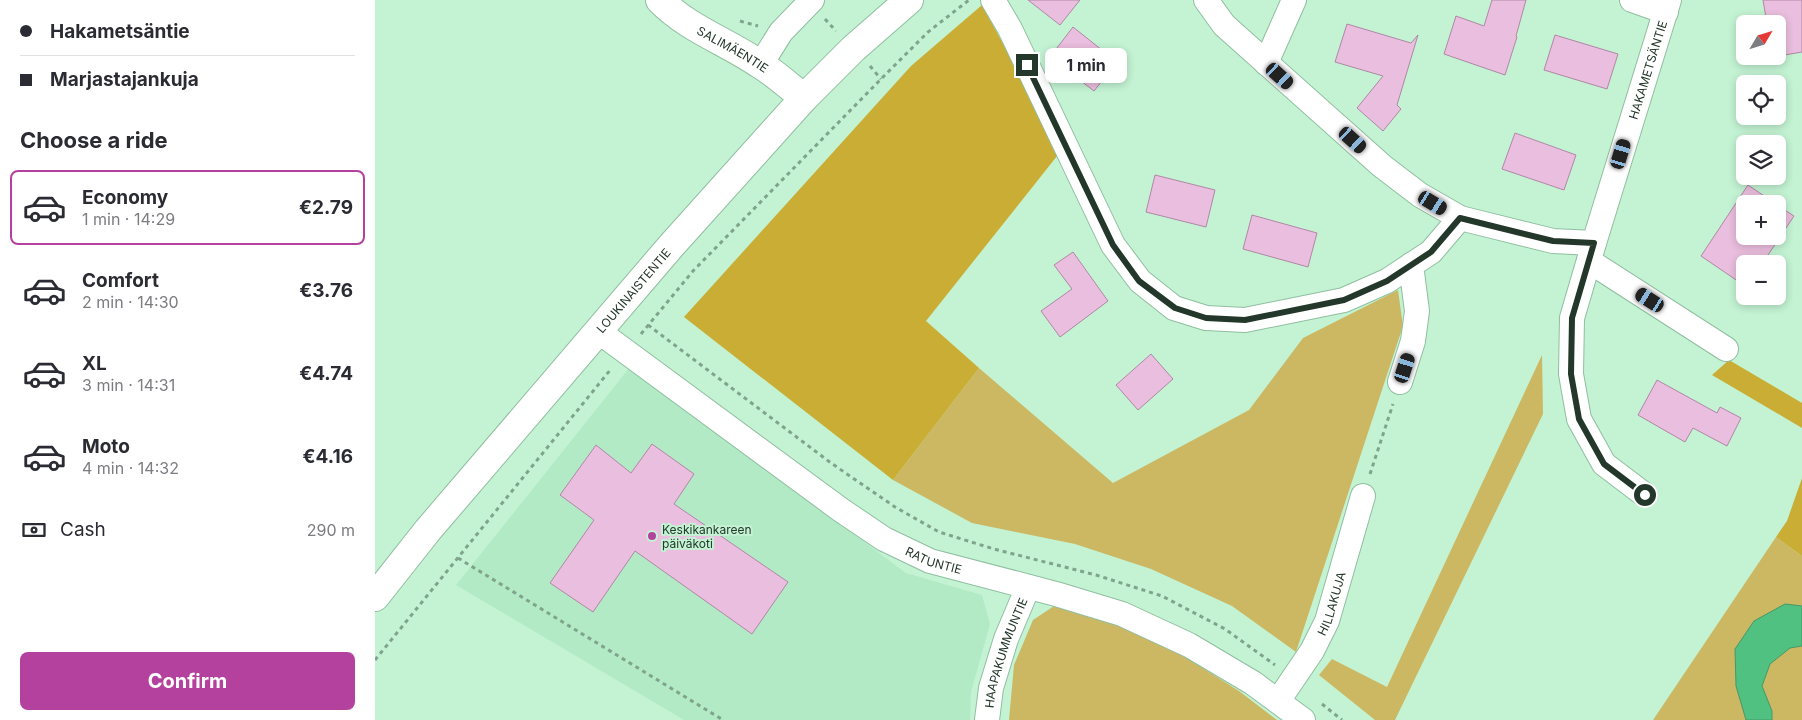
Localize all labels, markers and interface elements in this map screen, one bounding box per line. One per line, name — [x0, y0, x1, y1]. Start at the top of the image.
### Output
north arrow — [1736, 15, 1786, 65]
map controls — [1736, 15, 1786, 305]
street label: HAKAMETSÄNTIE — [1625, 19, 1670, 121]
text: Hakametsäntie — [50, 20, 190, 43]
street label: SALIMÄENTIE — [695, 22, 771, 75]
callout: 1 min — [1045, 48, 1127, 82]
route end — [1016, 54, 1038, 76]
text: 1 min — [1066, 55, 1106, 75]
car — [1263, 60, 1296, 92]
text: Marjastajankuja — [50, 68, 199, 91]
button: locate — [1736, 75, 1786, 125]
car — [1336, 124, 1369, 156]
text: Choose a ride — [20, 127, 168, 153]
button: layers — [1736, 135, 1786, 185]
car — [1609, 137, 1632, 171]
icon: car — [22, 185, 67, 230]
text: Economy — [82, 186, 168, 209]
car — [1416, 189, 1449, 217]
button: + — [1736, 195, 1786, 245]
text: €2.79 — [299, 196, 353, 219]
text: 1 min · 14:29 — [82, 209, 175, 229]
street label: LOUKINAISTENTIE — [593, 245, 673, 336]
button: − — [1736, 255, 1786, 305]
icon: car — [22, 268, 67, 313]
text: Comfort — [82, 269, 159, 292]
text: €3.76 — [299, 279, 353, 302]
car — [1633, 286, 1666, 314]
text: 2 min · 14:30 — [82, 292, 179, 312]
icon: car — [22, 351, 67, 396]
car — [1393, 351, 1416, 385]
text: XL — [82, 352, 107, 375]
text: €4.74 — [299, 362, 353, 385]
text: 3 min · 14:31 — [82, 375, 175, 395]
icon: car — [22, 434, 67, 479]
text: Moto — [82, 435, 130, 458]
text: €4.16 — [303, 445, 353, 468]
text: 4 min · 14:32 — [82, 458, 179, 478]
route start — [1634, 484, 1656, 506]
icon: cash — [20, 516, 48, 544]
text: Cash — [60, 518, 106, 541]
text: 290 m — [307, 520, 355, 540]
place label: Keskikankareen päiväkoti — [662, 522, 752, 551]
marker: Keskikankareen päiväkoti — [646, 530, 658, 542]
street label: RATUNTIE — [903, 543, 964, 577]
street label: HILLAKUJA — [1314, 570, 1348, 638]
street label: HAAPAKUMMUNTIE — [981, 595, 1030, 709]
button: Confirm — [20, 652, 355, 710]

